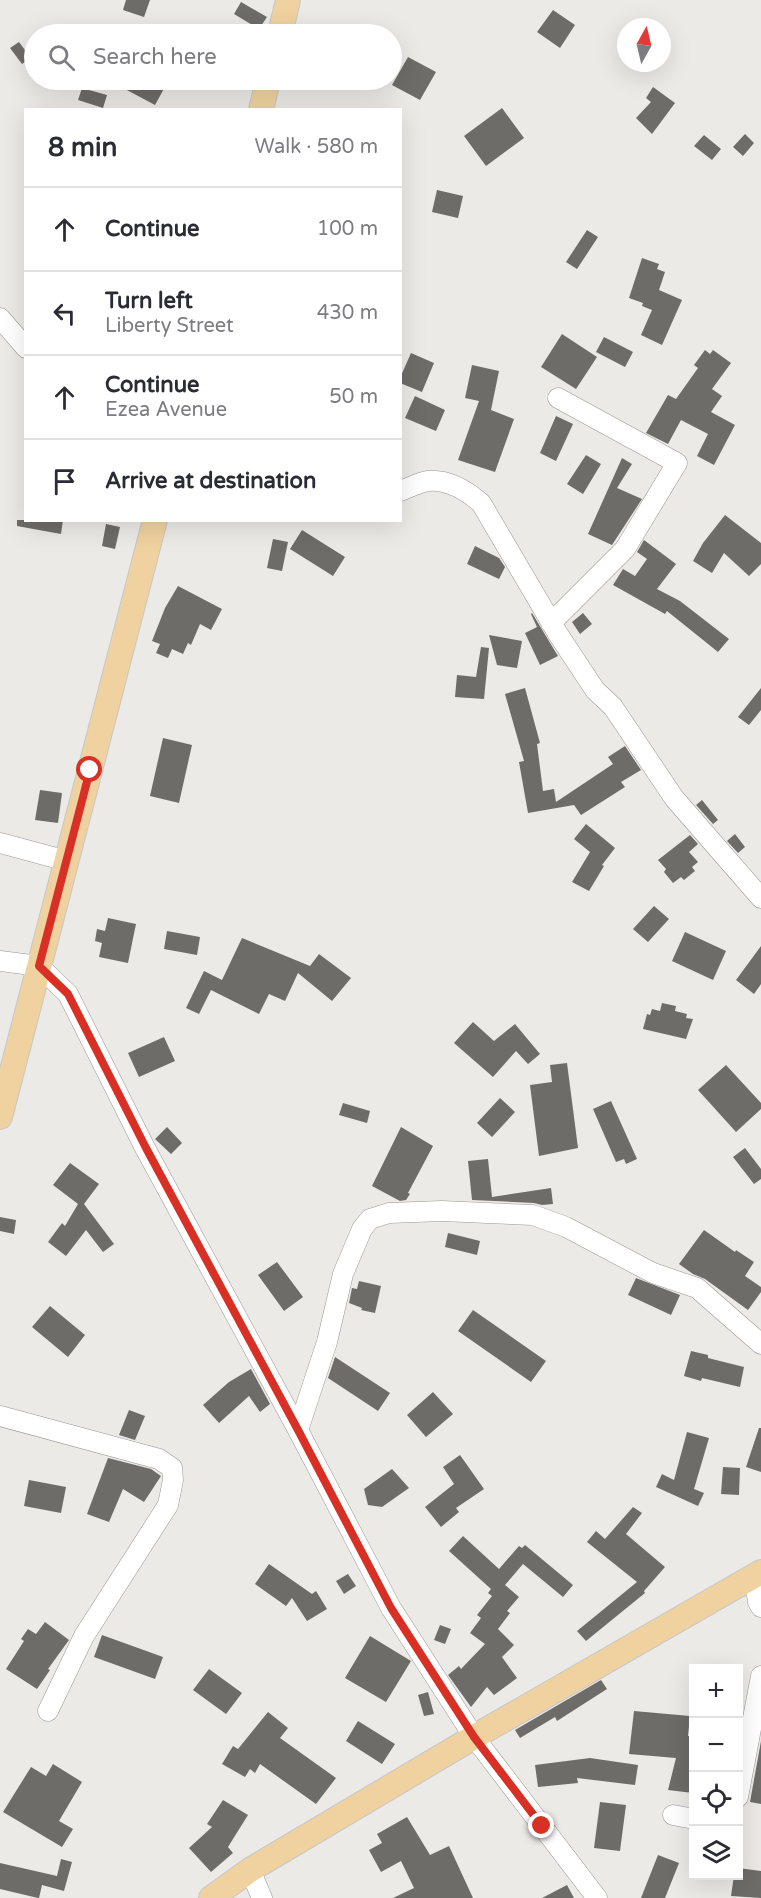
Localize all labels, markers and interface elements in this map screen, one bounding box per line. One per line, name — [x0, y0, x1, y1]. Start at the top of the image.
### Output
north arrow — [617, 18, 671, 72]
search box — [24, 24, 402, 90]
icon: search — [45, 41, 78, 74]
text: Search here — [93, 44, 217, 70]
text: 8 min — [48, 132, 117, 163]
text: Walk · 580 m — [255, 135, 378, 159]
icon: ahead — [48, 213, 81, 246]
text: Continue — [105, 216, 200, 242]
text: 100 m — [317, 217, 378, 241]
text: Turn left — [105, 288, 193, 314]
icon: left — [48, 297, 81, 330]
text: 430 m — [317, 301, 378, 325]
text: Liberty Street — [105, 314, 234, 338]
text: Continue — [105, 372, 200, 398]
icon: ahead — [48, 381, 81, 414]
text: 50 m — [329, 385, 378, 409]
text: Ezea Avenue — [105, 398, 227, 422]
icon: arrive — [48, 465, 81, 498]
text: Arrive at destination — [105, 468, 316, 494]
route start — [76, 756, 102, 782]
map controls — [689, 1664, 743, 1880]
button: + — [689, 1664, 743, 1718]
button: − — [689, 1718, 743, 1772]
button: locate — [689, 1772, 743, 1826]
route end — [528, 1812, 554, 1838]
button: layers — [689, 1826, 743, 1880]

